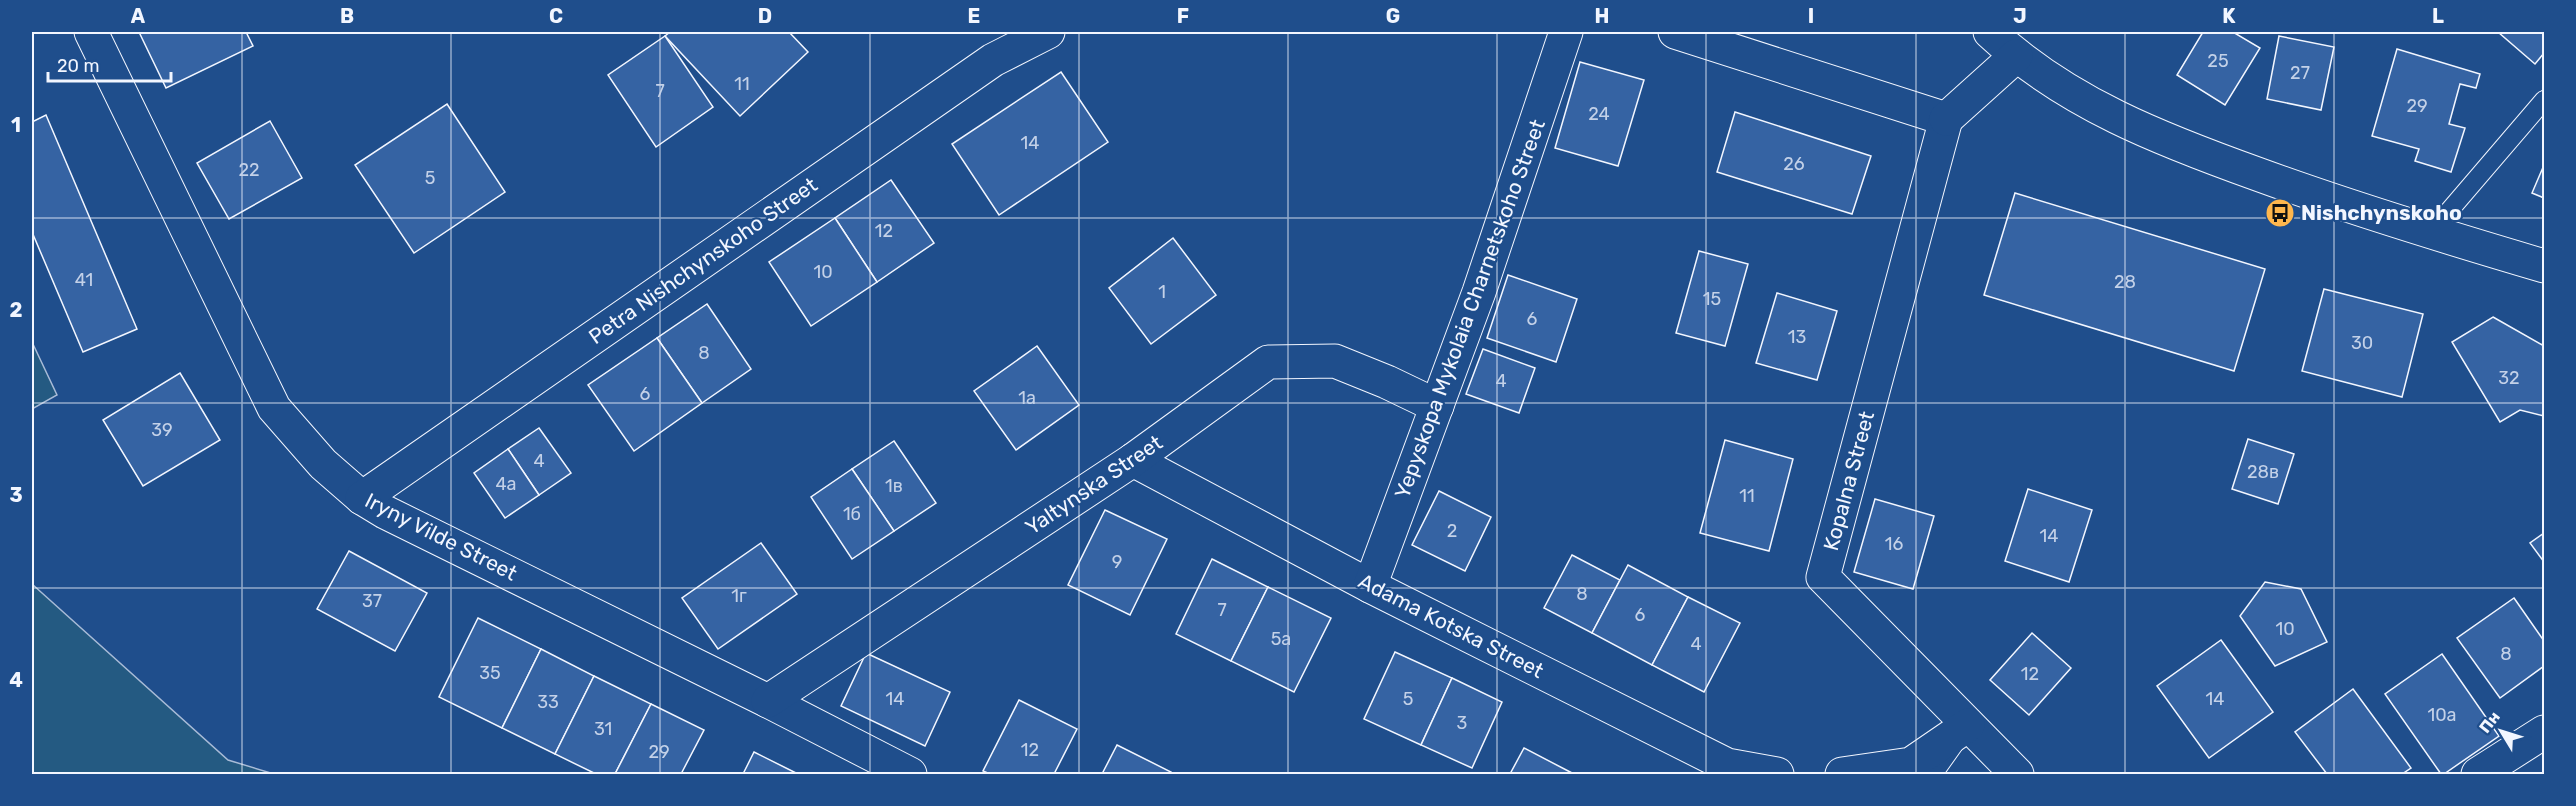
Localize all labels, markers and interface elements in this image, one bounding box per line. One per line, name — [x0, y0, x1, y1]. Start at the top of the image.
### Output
text: A — [131, 4, 146, 28]
text: B — [340, 4, 354, 28]
text: C — [549, 4, 563, 28]
text: D — [758, 4, 772, 28]
text: E — [968, 4, 980, 28]
text: F — [1177, 4, 1189, 28]
text: G — [1386, 4, 1400, 28]
text: H — [1595, 4, 1609, 28]
text: I — [1808, 4, 1814, 28]
text: J — [2013, 4, 2027, 28]
text: K — [2222, 4, 2236, 28]
text: L — [2432, 4, 2444, 28]
scale bar — [48, 45, 171, 83]
house number: 25 — [2207, 50, 2229, 72]
text: 20 m — [57, 55, 99, 77]
house number: 27 — [2290, 62, 2310, 84]
house number: 11 — [734, 73, 750, 95]
house number: 7 — [655, 80, 665, 102]
house number: 29 — [2406, 95, 2428, 117]
house number: 24 — [1588, 103, 1610, 125]
text: 1 — [11, 113, 21, 137]
street label: Yepyskopa Mykolaia Charnetskoho Street — [1389, 116, 1550, 502]
house number: 14 — [1021, 132, 1039, 154]
house number: 26 — [1783, 153, 1805, 175]
house number: 22 — [238, 159, 260, 181]
house number: 5 — [425, 167, 435, 189]
street label: Petra Nishchynskoho Street — [584, 172, 822, 349]
bus stop icon: Nishchynskoho — [2264, 197, 2296, 229]
place label: Nishchynskoho — [2301, 200, 2462, 225]
house number: 12 — [875, 220, 893, 242]
house number: 10 — [813, 261, 833, 283]
house number: 41 — [75, 269, 93, 291]
house number: 28 — [2114, 271, 2136, 293]
house number: 1 — [1158, 281, 1166, 303]
house number: 15 — [1703, 288, 1721, 310]
text: 2 — [10, 298, 23, 322]
house number: 6 — [1527, 308, 1538, 330]
house number: 13 — [1788, 326, 1806, 348]
house number: 30 — [2351, 332, 2373, 354]
house number: 8 — [698, 342, 710, 364]
house number: 32 — [2498, 367, 2520, 389]
house number: 4 — [1495, 370, 1507, 392]
house number: 6 — [640, 383, 651, 405]
house number: 1а — [1018, 387, 1036, 409]
street label: Kopalna Street — [1818, 408, 1879, 553]
house number: 39 — [151, 419, 173, 441]
street label: Yaltynska Street — [1021, 430, 1167, 540]
house number: 4 — [533, 450, 545, 472]
house number: 28в — [2247, 461, 2279, 483]
house number: 4а — [495, 473, 517, 495]
house number: 1в — [885, 475, 903, 497]
text: 3 — [9, 483, 23, 507]
house number: 11 — [1739, 485, 1755, 507]
street label: Iryny Vilde Street — [361, 487, 521, 586]
house number: 1б — [843, 503, 861, 525]
house number: 2 — [1447, 520, 1457, 542]
house number: 14 — [2040, 525, 2058, 547]
house number: 16 — [1885, 533, 1903, 555]
house number: 9 — [1112, 551, 1122, 573]
street label: Adama Kotska Street — [1354, 568, 1548, 683]
house number: 8 — [1576, 583, 1588, 605]
house number: 1г — [731, 585, 747, 607]
house number: 37 — [362, 590, 382, 612]
house number: 7 — [1217, 599, 1227, 621]
house number: 6 — [1635, 604, 1646, 626]
house number: 10 — [2275, 618, 2295, 640]
house number: 5а — [1271, 628, 1291, 650]
house number: 4 — [1690, 633, 1702, 655]
house number: 8 — [2500, 643, 2512, 665]
house number: 35 — [479, 662, 501, 684]
house number: 12 — [2021, 663, 2039, 685]
text: 4 — [9, 668, 23, 692]
house number: 14 — [886, 688, 904, 710]
house number: 5 — [1403, 688, 1413, 710]
house number: 14 — [2206, 688, 2224, 710]
house number: 33 — [537, 691, 559, 713]
north arrow — [2471, 701, 2531, 761]
house number: 10а — [2427, 704, 2457, 726]
text: Пн — [2475, 708, 2504, 737]
house number: 3 — [1457, 712, 1467, 734]
house number: 31 — [594, 718, 612, 740]
house number: 12 — [1021, 739, 1039, 761]
house number: 29 — [648, 741, 670, 763]

